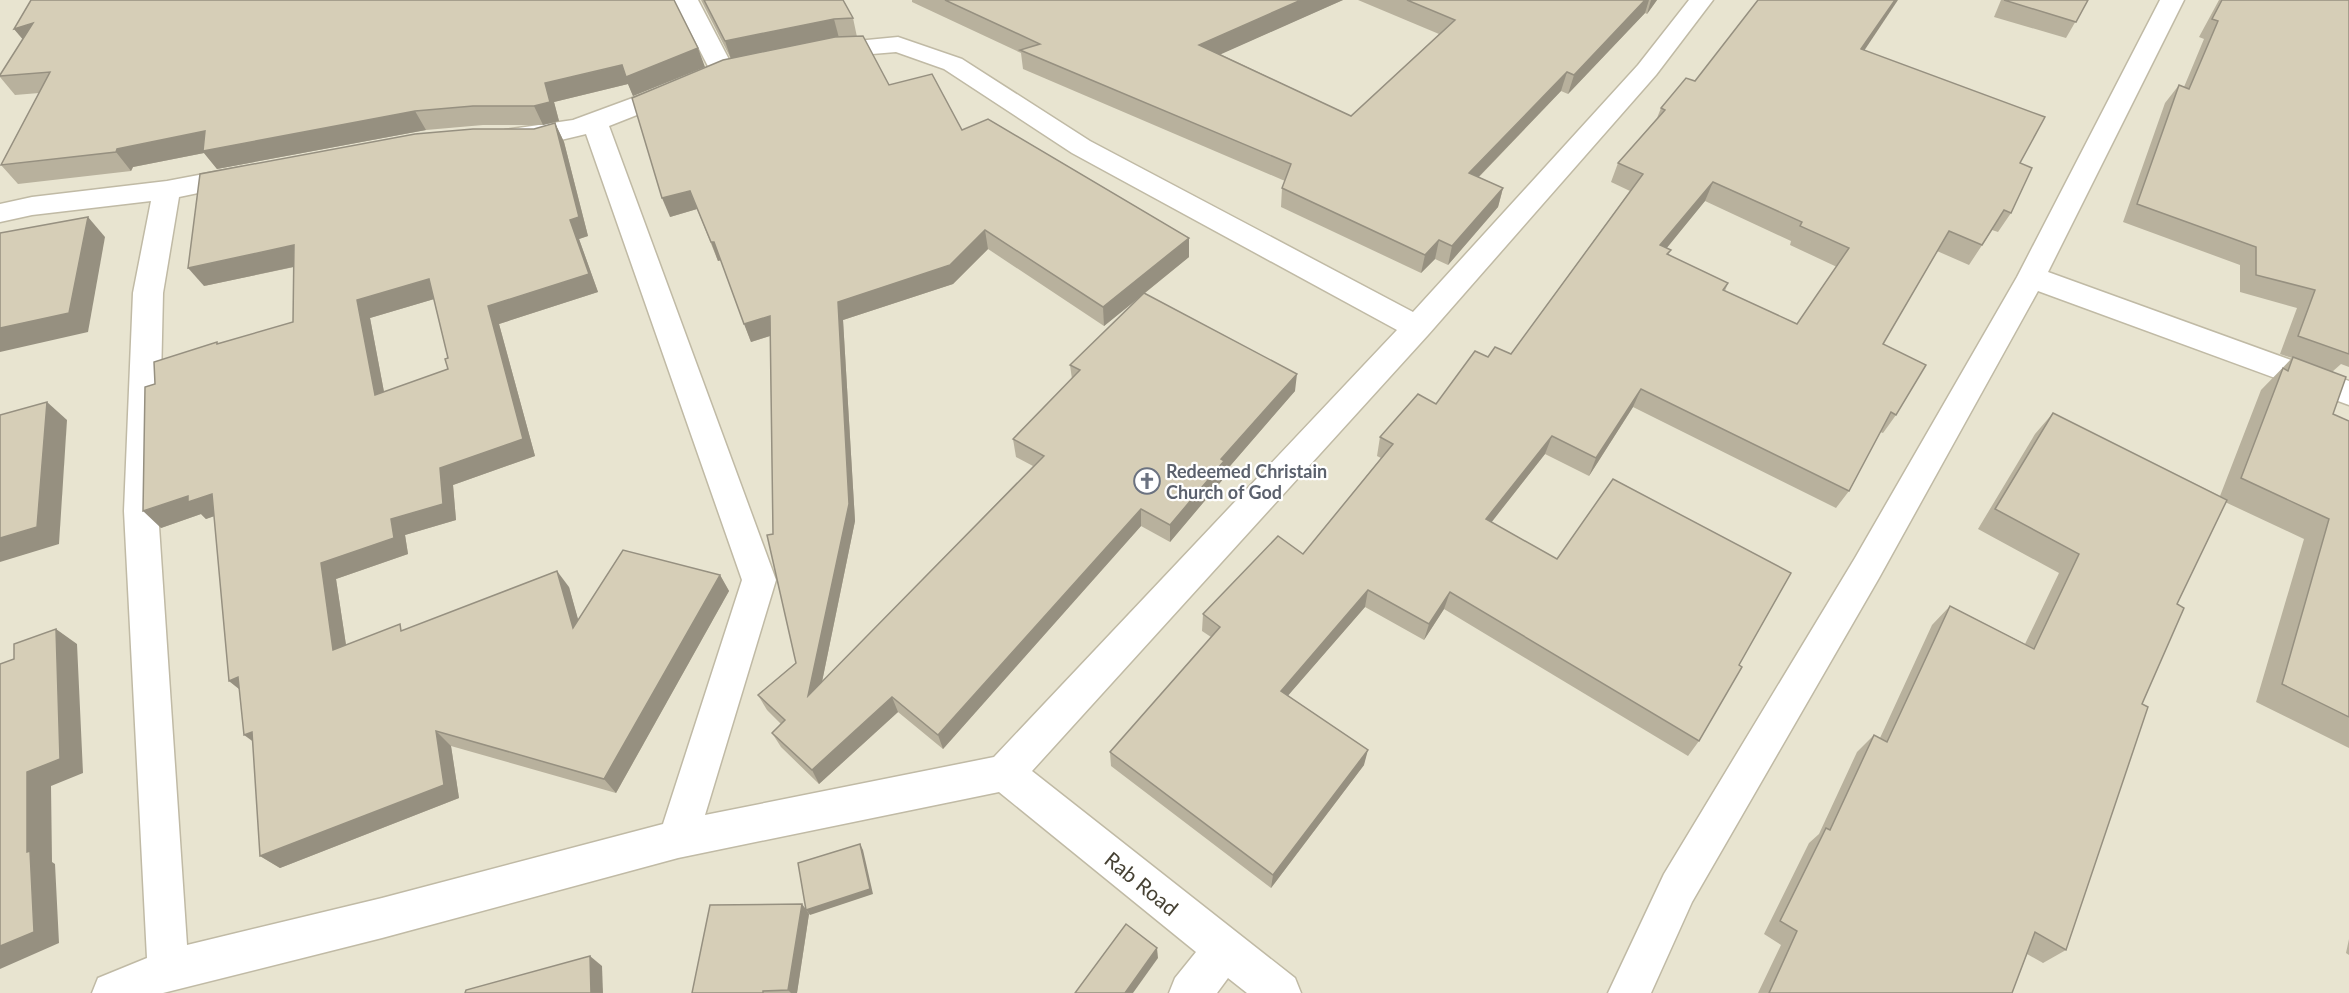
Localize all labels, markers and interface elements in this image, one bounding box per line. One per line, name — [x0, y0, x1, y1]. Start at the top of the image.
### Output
place label: Redeemed Christain Church of God — [1166, 460, 1327, 503]
church icon: Redeemed Christain Church of God — [1132, 466, 1162, 496]
street label: Rab Road — [1100, 846, 1184, 920]

